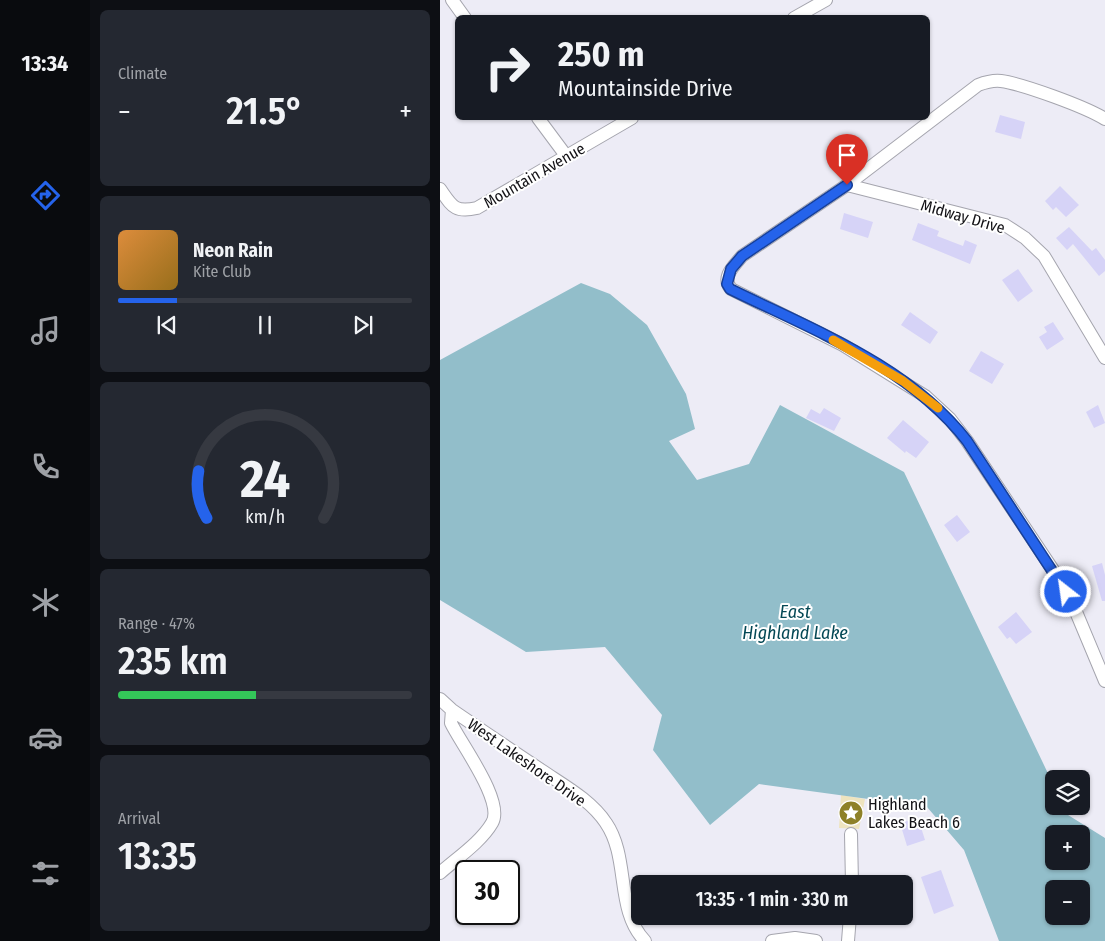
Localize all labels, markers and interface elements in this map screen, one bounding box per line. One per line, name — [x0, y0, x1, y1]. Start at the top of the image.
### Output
text: 250 m — [558, 33, 645, 75]
icon: right — [475, 35, 540, 100]
text: 13:34 — [22, 50, 68, 77]
text: Climate — [118, 64, 167, 83]
text: Mountainside Drive — [558, 75, 733, 102]
text: 21.5° — [226, 88, 304, 134]
text: − — [118, 95, 131, 128]
text: + — [399, 95, 412, 128]
pin — [826, 134, 868, 185]
street label: Mountain Avenue — [480, 139, 588, 212]
icon: arrive — [833, 141, 861, 169]
icon: directions — [28, 178, 63, 213]
street label: Midway Drive — [919, 195, 1007, 238]
text: Neon Rain — [193, 239, 273, 262]
text: Kite Club — [193, 262, 251, 281]
icon: previous — [153, 311, 181, 339]
icon: pause — [251, 311, 279, 339]
icon: next — [349, 311, 377, 339]
icon: music — [28, 313, 63, 348]
text: 24 — [239, 448, 290, 511]
icon: phone — [28, 449, 63, 484]
text: km/h — [245, 506, 285, 528]
position arrow — [1039, 565, 1091, 617]
icon: climate — [28, 585, 63, 620]
water label: East Highland Lake — [742, 601, 848, 644]
text: Range · 47% — [118, 614, 195, 633]
text: 235 km — [118, 638, 228, 684]
street label: West Lakeshore Drive — [464, 714, 590, 810]
icon: car — [28, 720, 63, 755]
map controls — [1045, 770, 1090, 925]
button: layers — [1045, 770, 1090, 815]
place label: Highland Lakes Beach 6 — [868, 795, 960, 832]
place icon: Highland Lakes Beach 6 — [838, 800, 864, 826]
text: Arrival — [118, 809, 160, 828]
button: + — [1045, 825, 1090, 870]
text: 13:35 — [118, 833, 197, 879]
icon: filters — [28, 856, 63, 891]
speed limit sign: 30 — [455, 860, 520, 925]
button: − — [1045, 880, 1090, 925]
text: 13:35 · 1 min · 330 m — [696, 888, 848, 911]

